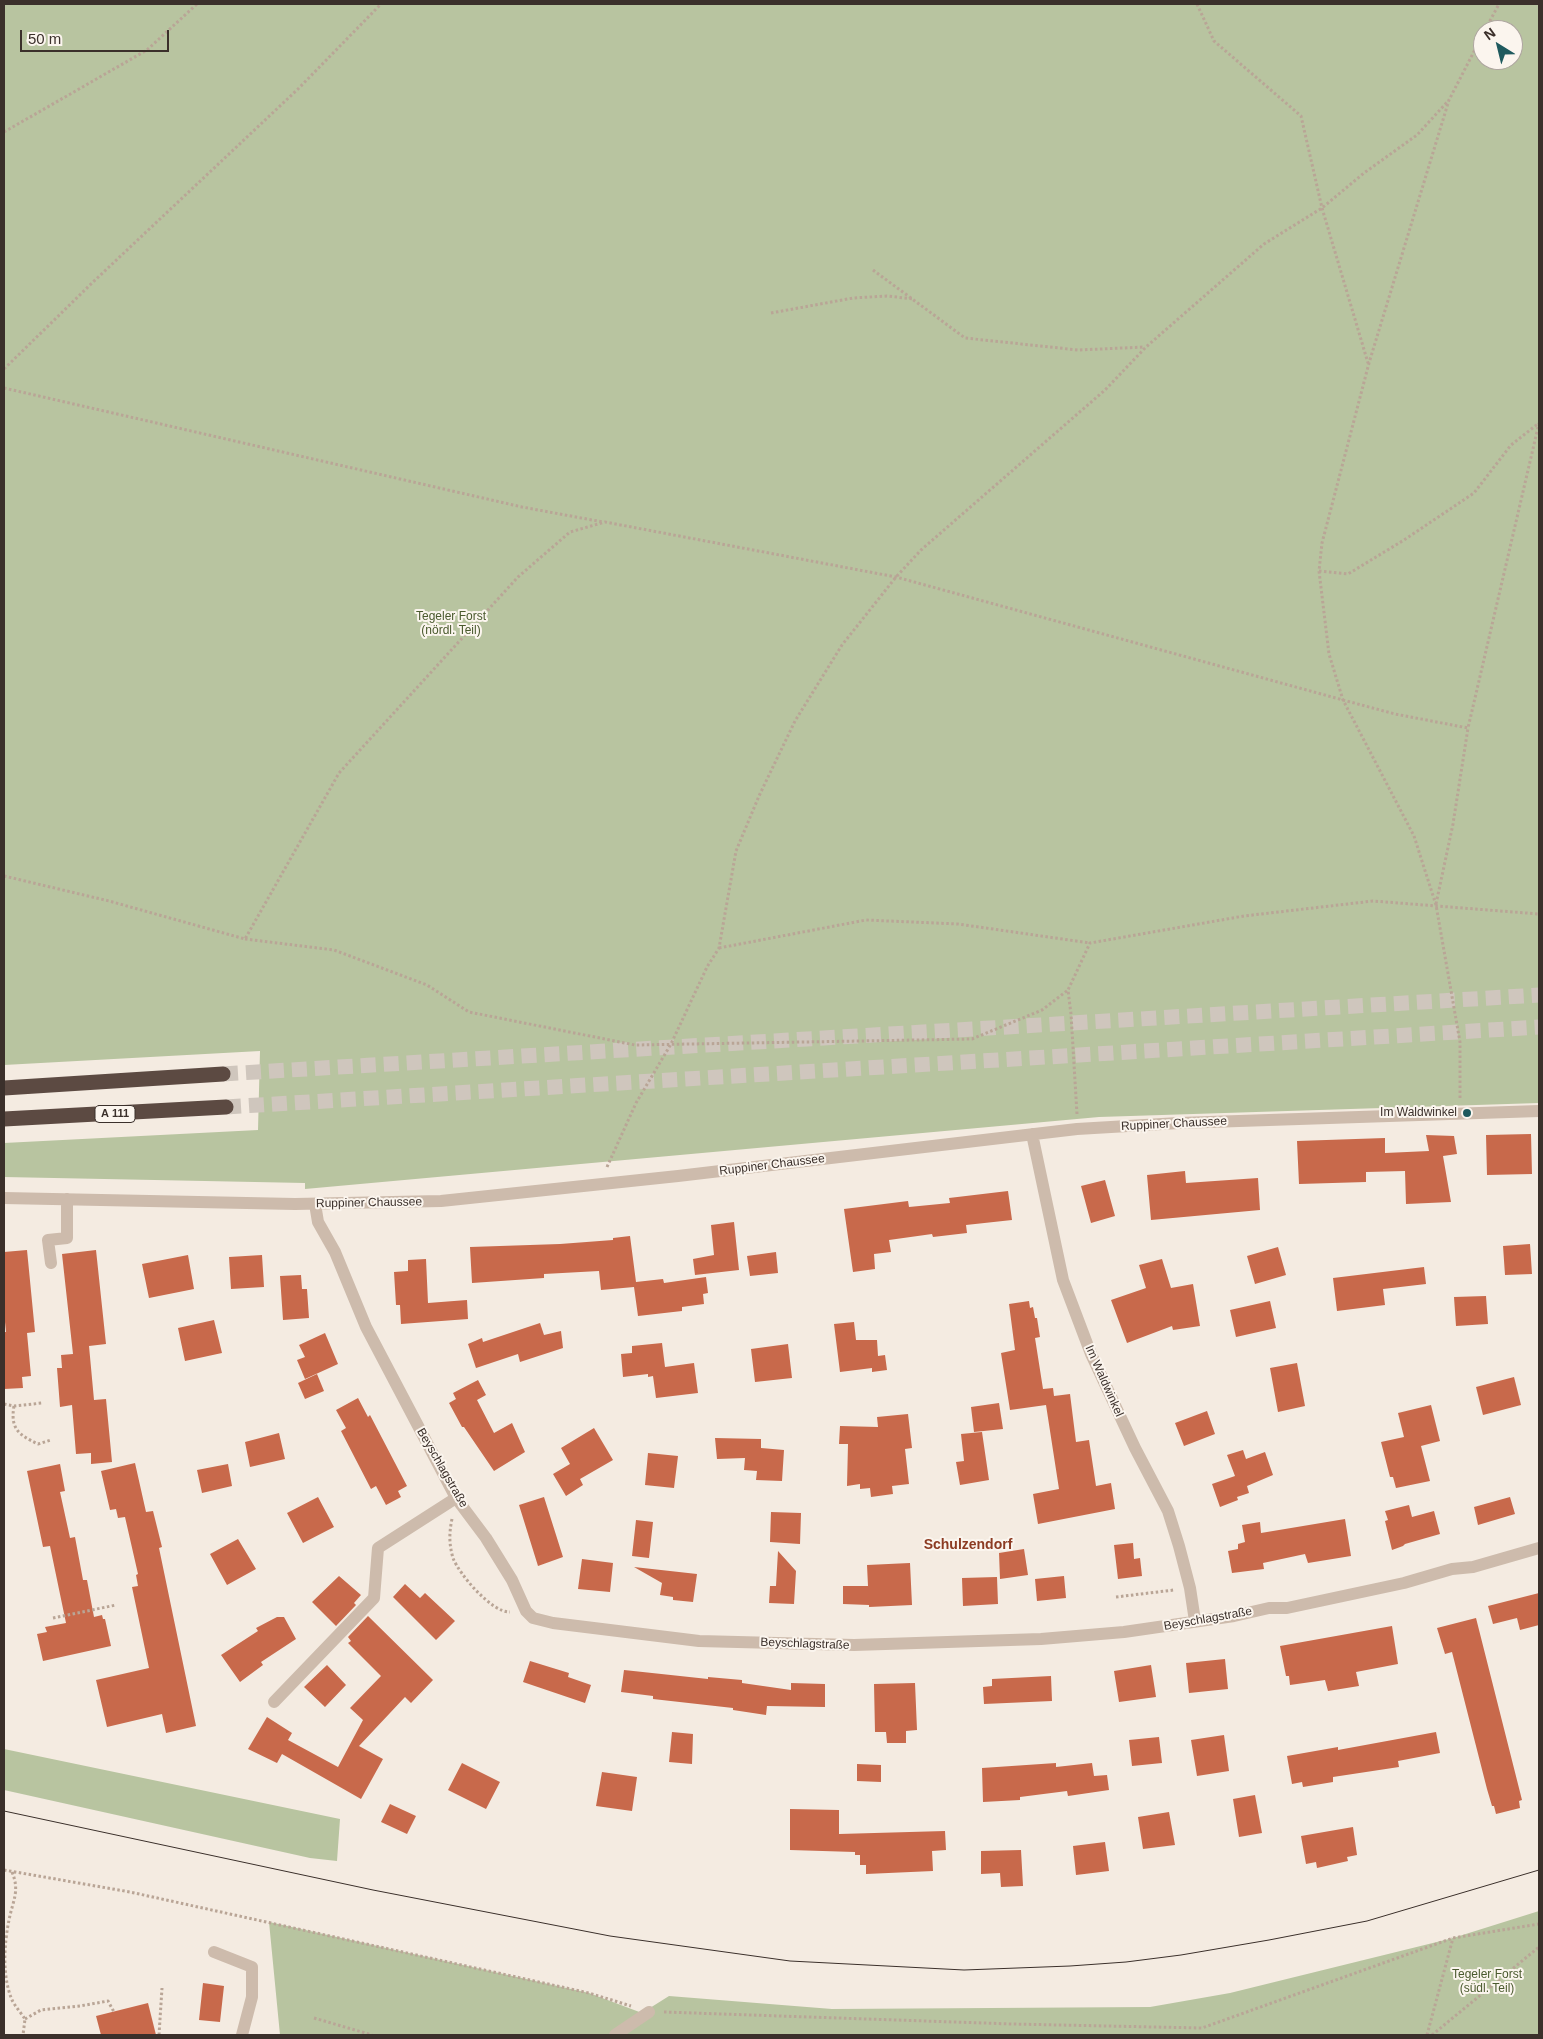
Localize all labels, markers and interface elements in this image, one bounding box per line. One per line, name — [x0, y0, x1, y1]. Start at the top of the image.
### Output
scale bar — [22, 20, 171, 52]
north arrow — [1473, 20, 1523, 70]
text: N — [1481, 24, 1499, 43]
text: 50 m — [28, 30, 61, 47]
park label: Tegeler Forst (nördl. Teil) — [416, 610, 486, 638]
road number: A 111 — [95, 1106, 135, 1122]
place label: Im Waldwinkel — [1380, 1106, 1457, 1120]
marker: Im Waldwinkel — [1461, 1107, 1473, 1119]
street label: Ruppiner Chaussee — [1121, 1114, 1227, 1134]
street label: Ruppiner Chaussee — [718, 1151, 826, 1179]
street label: Ruppiner Chaussee — [316, 1195, 422, 1211]
street label: Im Waldwinkel — [1082, 1343, 1126, 1419]
street label: Beyschlagstraße — [413, 1426, 471, 1510]
district label: Schulzendorf — [924, 1537, 1012, 1553]
street label: Beyschlagstraße — [1163, 1604, 1253, 1634]
street label: Beyschlagstraße — [760, 1635, 850, 1653]
park label: Tegeler Forst (südl. Teil) — [1452, 1968, 1522, 1996]

